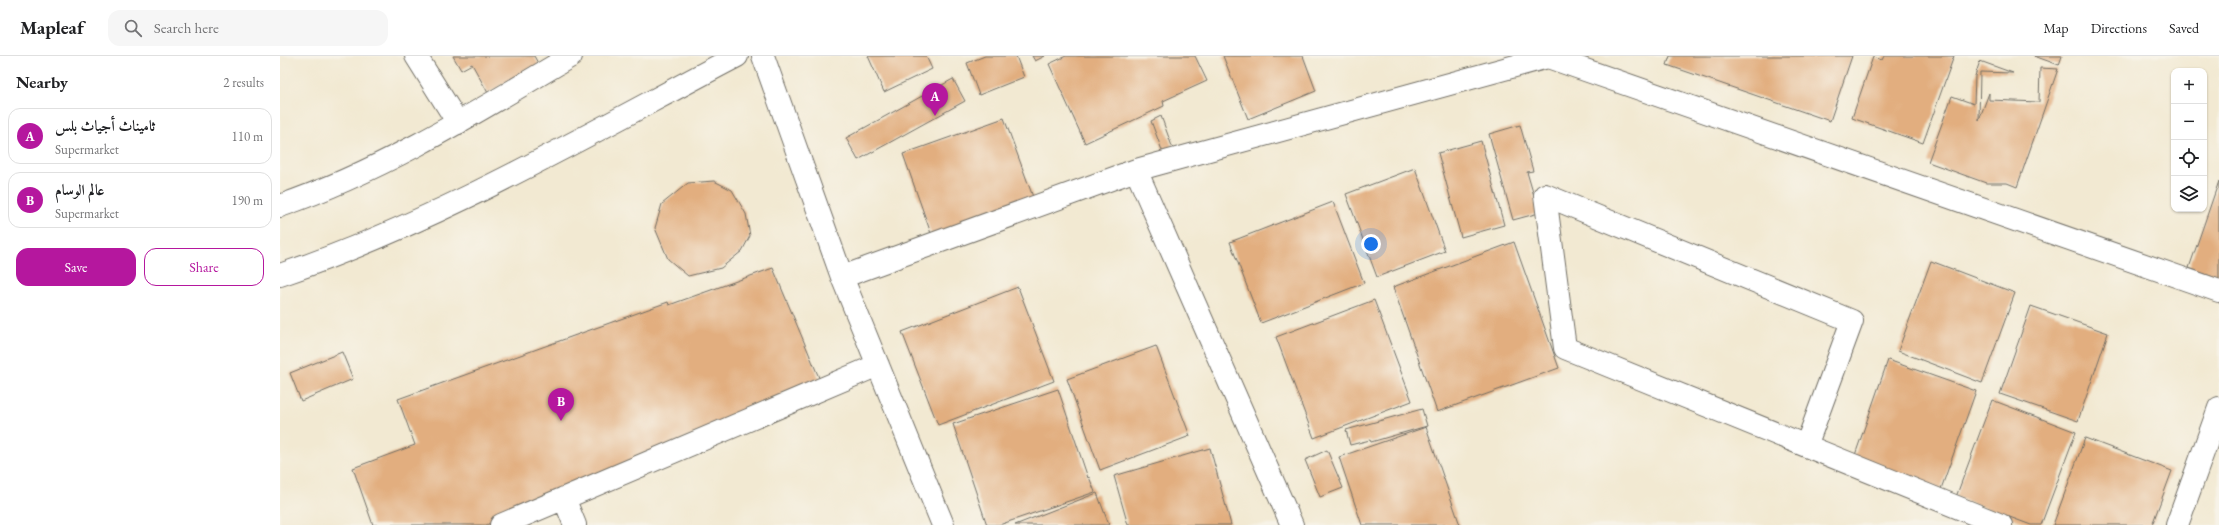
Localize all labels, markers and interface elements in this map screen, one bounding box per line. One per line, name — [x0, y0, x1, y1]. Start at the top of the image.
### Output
search box — [108, 10, 388, 46]
text: Mapleaf — [20, 15, 84, 40]
icon: search — [122, 17, 144, 39]
text: Search here — [154, 18, 219, 37]
text: Map — [2043, 19, 2069, 37]
text: Directions — [2091, 19, 2147, 37]
text: Saved — [2169, 19, 2199, 37]
map controls — [2171, 68, 2207, 212]
button: + — [2171, 68, 2207, 104]
text: Nearby — [16, 71, 68, 93]
text: 2 results — [223, 74, 264, 91]
pin: A — [922, 83, 948, 116]
button: − — [2171, 104, 2207, 140]
text: ثاميناث أجياث بلس — [55, 116, 155, 135]
text: A — [25, 128, 35, 145]
text: 110 m — [232, 128, 263, 145]
button: locate — [2171, 140, 2207, 176]
text: Supermarket — [55, 141, 119, 158]
button: layers — [2171, 176, 2207, 212]
text: عالم الوسام — [55, 180, 104, 199]
text: B — [26, 192, 34, 209]
text: 190 m — [232, 192, 263, 209]
text: Supermarket — [55, 205, 119, 222]
your location — [1361, 234, 1381, 254]
button: Save — [16, 248, 136, 286]
button: Share — [144, 248, 264, 286]
pin: B — [548, 388, 574, 421]

